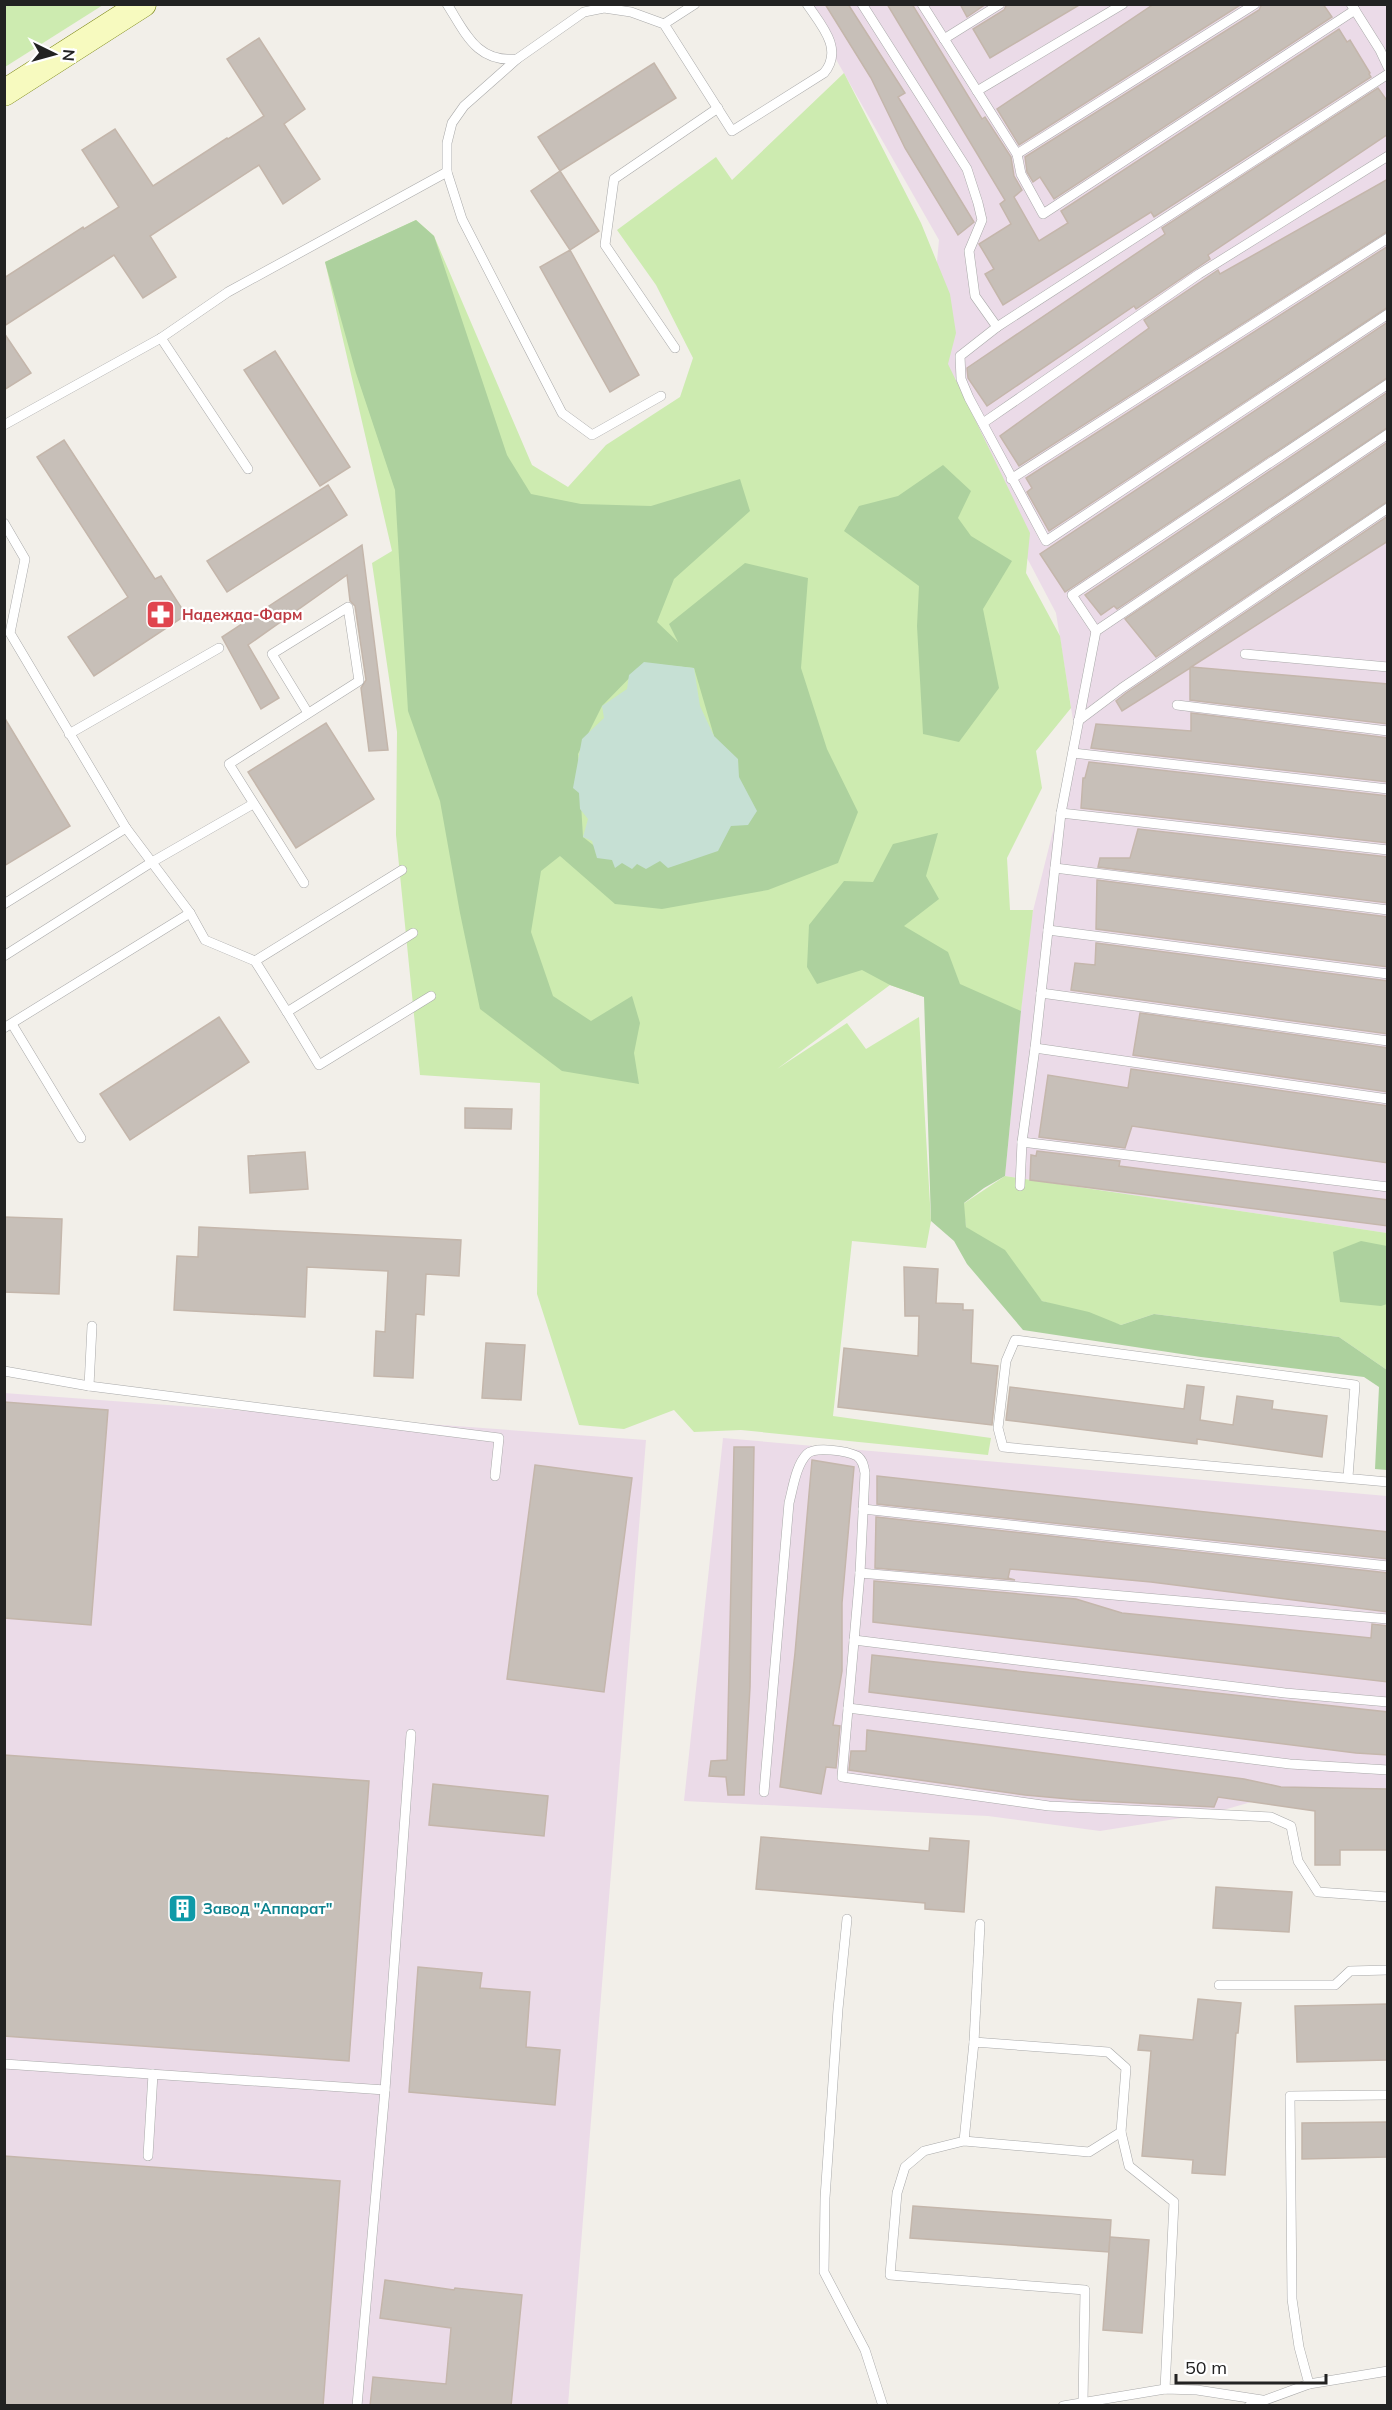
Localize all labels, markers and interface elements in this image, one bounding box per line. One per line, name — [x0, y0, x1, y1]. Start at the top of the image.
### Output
north arrow — [24, 24, 84, 84]
text: N — [58, 48, 79, 62]
pharmacy icon: Надежда-Фарм — [145, 599, 177, 631]
place label: Надежда-Фарм — [182, 605, 302, 624]
building icon: Завод "Аппарат" — [166, 1893, 198, 1925]
place label: Завод "Аппарат" — [203, 1899, 332, 1918]
scale bar — [1176, 2347, 1326, 2385]
text: 50 m — [1185, 2356, 1227, 2379]

